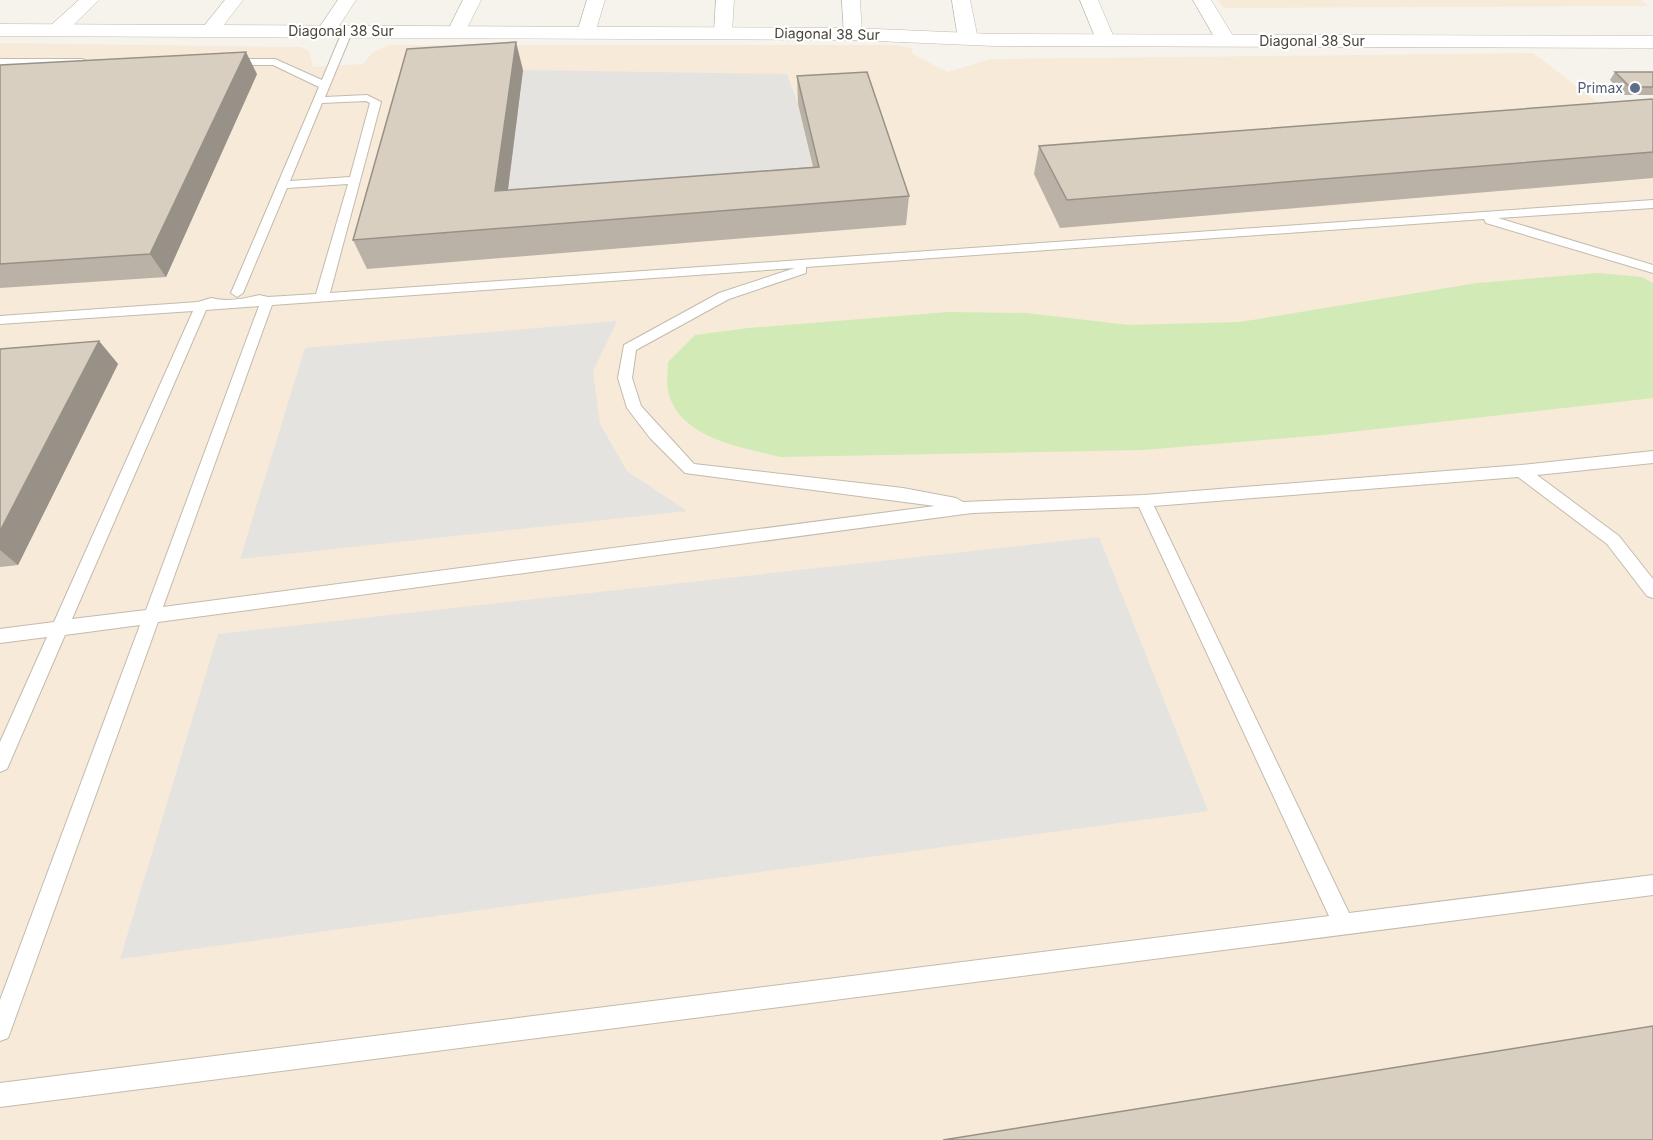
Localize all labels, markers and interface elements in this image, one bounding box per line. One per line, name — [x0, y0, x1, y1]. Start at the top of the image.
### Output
street label: Diagonal 38 Sur — [288, 22, 394, 39]
street label: Diagonal 38 Sur — [774, 24, 880, 43]
street label: Diagonal 38 Sur — [1259, 32, 1365, 49]
place label: Primax — [1577, 79, 1623, 96]
marker: Primax — [1628, 81, 1642, 95]

